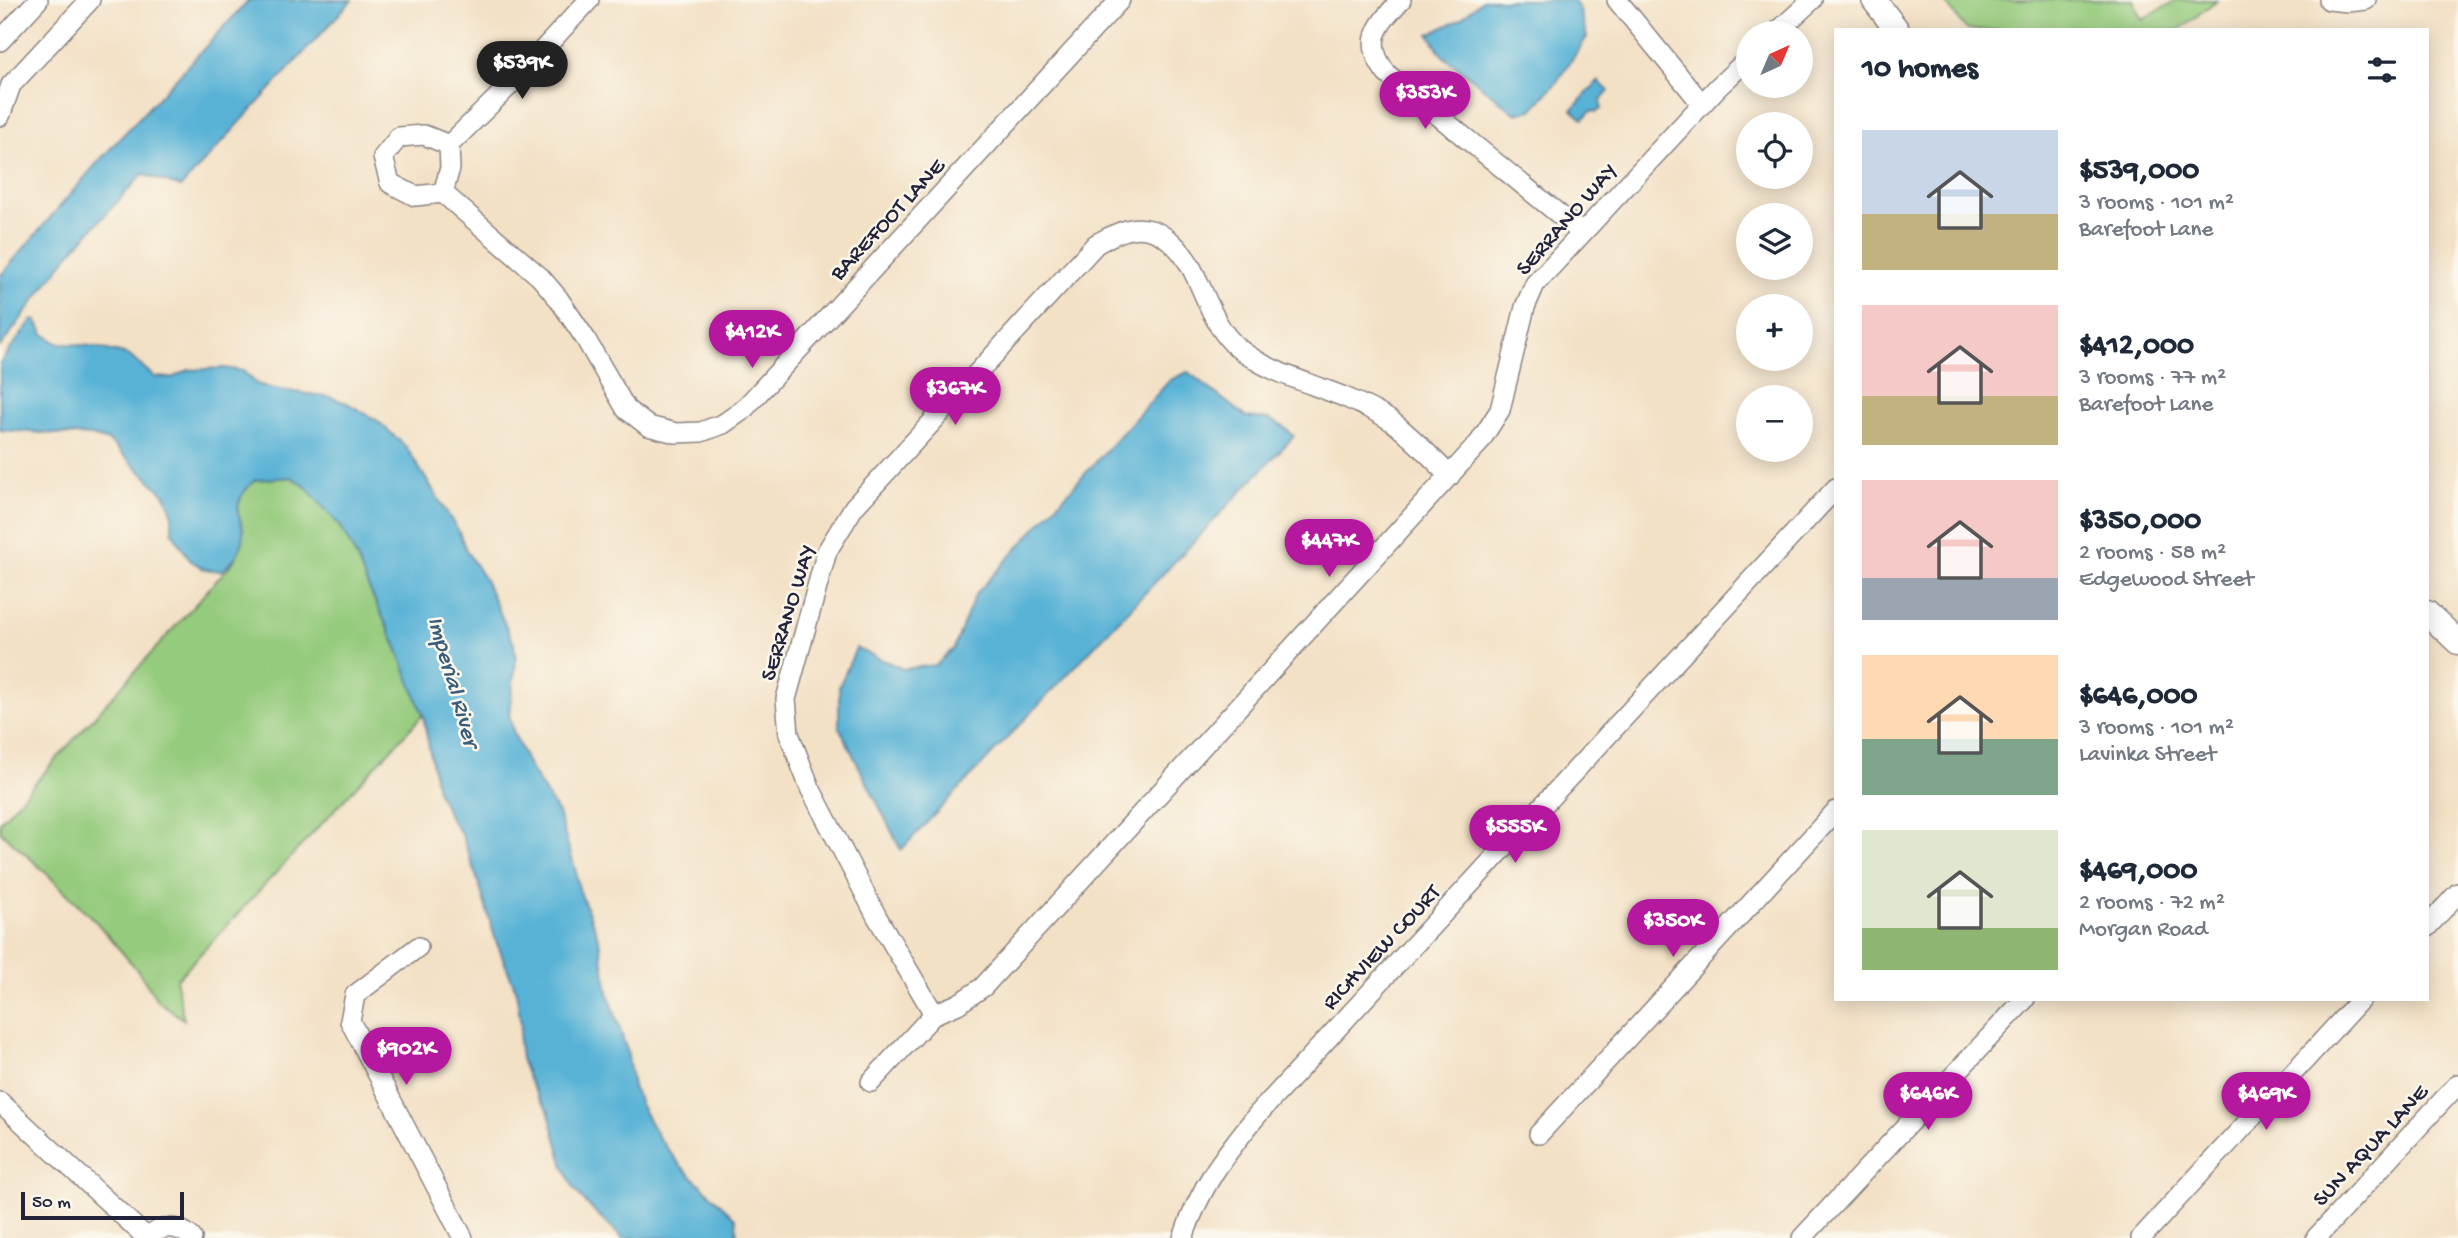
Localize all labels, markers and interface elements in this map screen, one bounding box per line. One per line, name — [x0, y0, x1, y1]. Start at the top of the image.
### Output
north arrow — [1736, 21, 1813, 98]
map controls — [1736, 21, 1813, 462]
pin: $539K — [473, 42, 571, 101]
text: $539K — [493, 50, 551, 77]
icon: filters — [2363, 51, 2401, 89]
text: 10 homes — [1862, 53, 1978, 88]
pin: $353K — [1376, 72, 1474, 131]
text: $353K — [1396, 80, 1454, 107]
button: locate — [1736, 112, 1813, 189]
street label: BAREFOOT LANE — [825, 153, 953, 288]
text: $539,000 — [2079, 155, 2199, 190]
street label: SERRANO WAY — [1511, 158, 1624, 282]
icon: home — [1918, 158, 2002, 242]
text: 3 rooms · 101 m² — [2079, 190, 2234, 217]
button: layers — [1736, 203, 1813, 280]
text: Barefoot Lane — [2079, 217, 2213, 244]
button: + — [1736, 294, 1813, 371]
pin: $412K — [703, 310, 801, 370]
text: $412K — [725, 319, 779, 346]
text: $412,000 — [2079, 330, 2194, 365]
icon: home — [1918, 333, 2002, 417]
text: 3 rooms · 77 m² — [2079, 365, 2226, 392]
pin: $367K — [906, 368, 1004, 427]
text: $367K — [926, 376, 984, 403]
button: − — [1736, 385, 1813, 462]
text: Barefoot Lane — [2079, 392, 2213, 419]
text: $350,000 — [2079, 505, 2201, 540]
icon: home — [1918, 508, 2002, 592]
pin: $447K — [1280, 520, 1378, 579]
text: $447K — [1301, 528, 1357, 555]
text: 2 rooms · 58 m² — [2079, 540, 2226, 567]
street label: SERRANO WAY — [756, 542, 823, 684]
text: Edgewood Street — [2079, 567, 2254, 594]
water label: Imperial River — [419, 613, 485, 755]
text: $646,000 — [2079, 680, 2198, 715]
icon: home — [1918, 683, 2002, 767]
text: 3 rooms · 101 m² — [2079, 715, 2234, 742]
text: Lavinka Street — [2079, 742, 2216, 769]
pin: $555K — [1466, 806, 1564, 865]
text: $555K — [1485, 814, 1545, 841]
text: $469,000 — [2079, 855, 2197, 890]
icon: home — [1918, 858, 2002, 942]
street label: RICHVIEW COURT — [1318, 879, 1448, 1017]
text: 2 rooms · 72 m² — [2079, 890, 2225, 917]
pin: $350K — [1624, 900, 1722, 959]
text: $350K — [1643, 908, 1703, 935]
text: Morgan Road — [2079, 917, 2208, 944]
pin: $902K — [357, 1028, 455, 1087]
text: $902K — [377, 1036, 435, 1063]
pin: $646K — [1879, 1072, 1977, 1132]
pin: $469K — [2217, 1072, 2315, 1132]
street label: SUN AQUA LANE — [2308, 1079, 2436, 1213]
text: $646K — [1899, 1081, 1957, 1108]
text: $469K — [2237, 1081, 2295, 1108]
scale bar — [21, 1189, 184, 1221]
text: 50 m — [32, 1192, 71, 1215]

